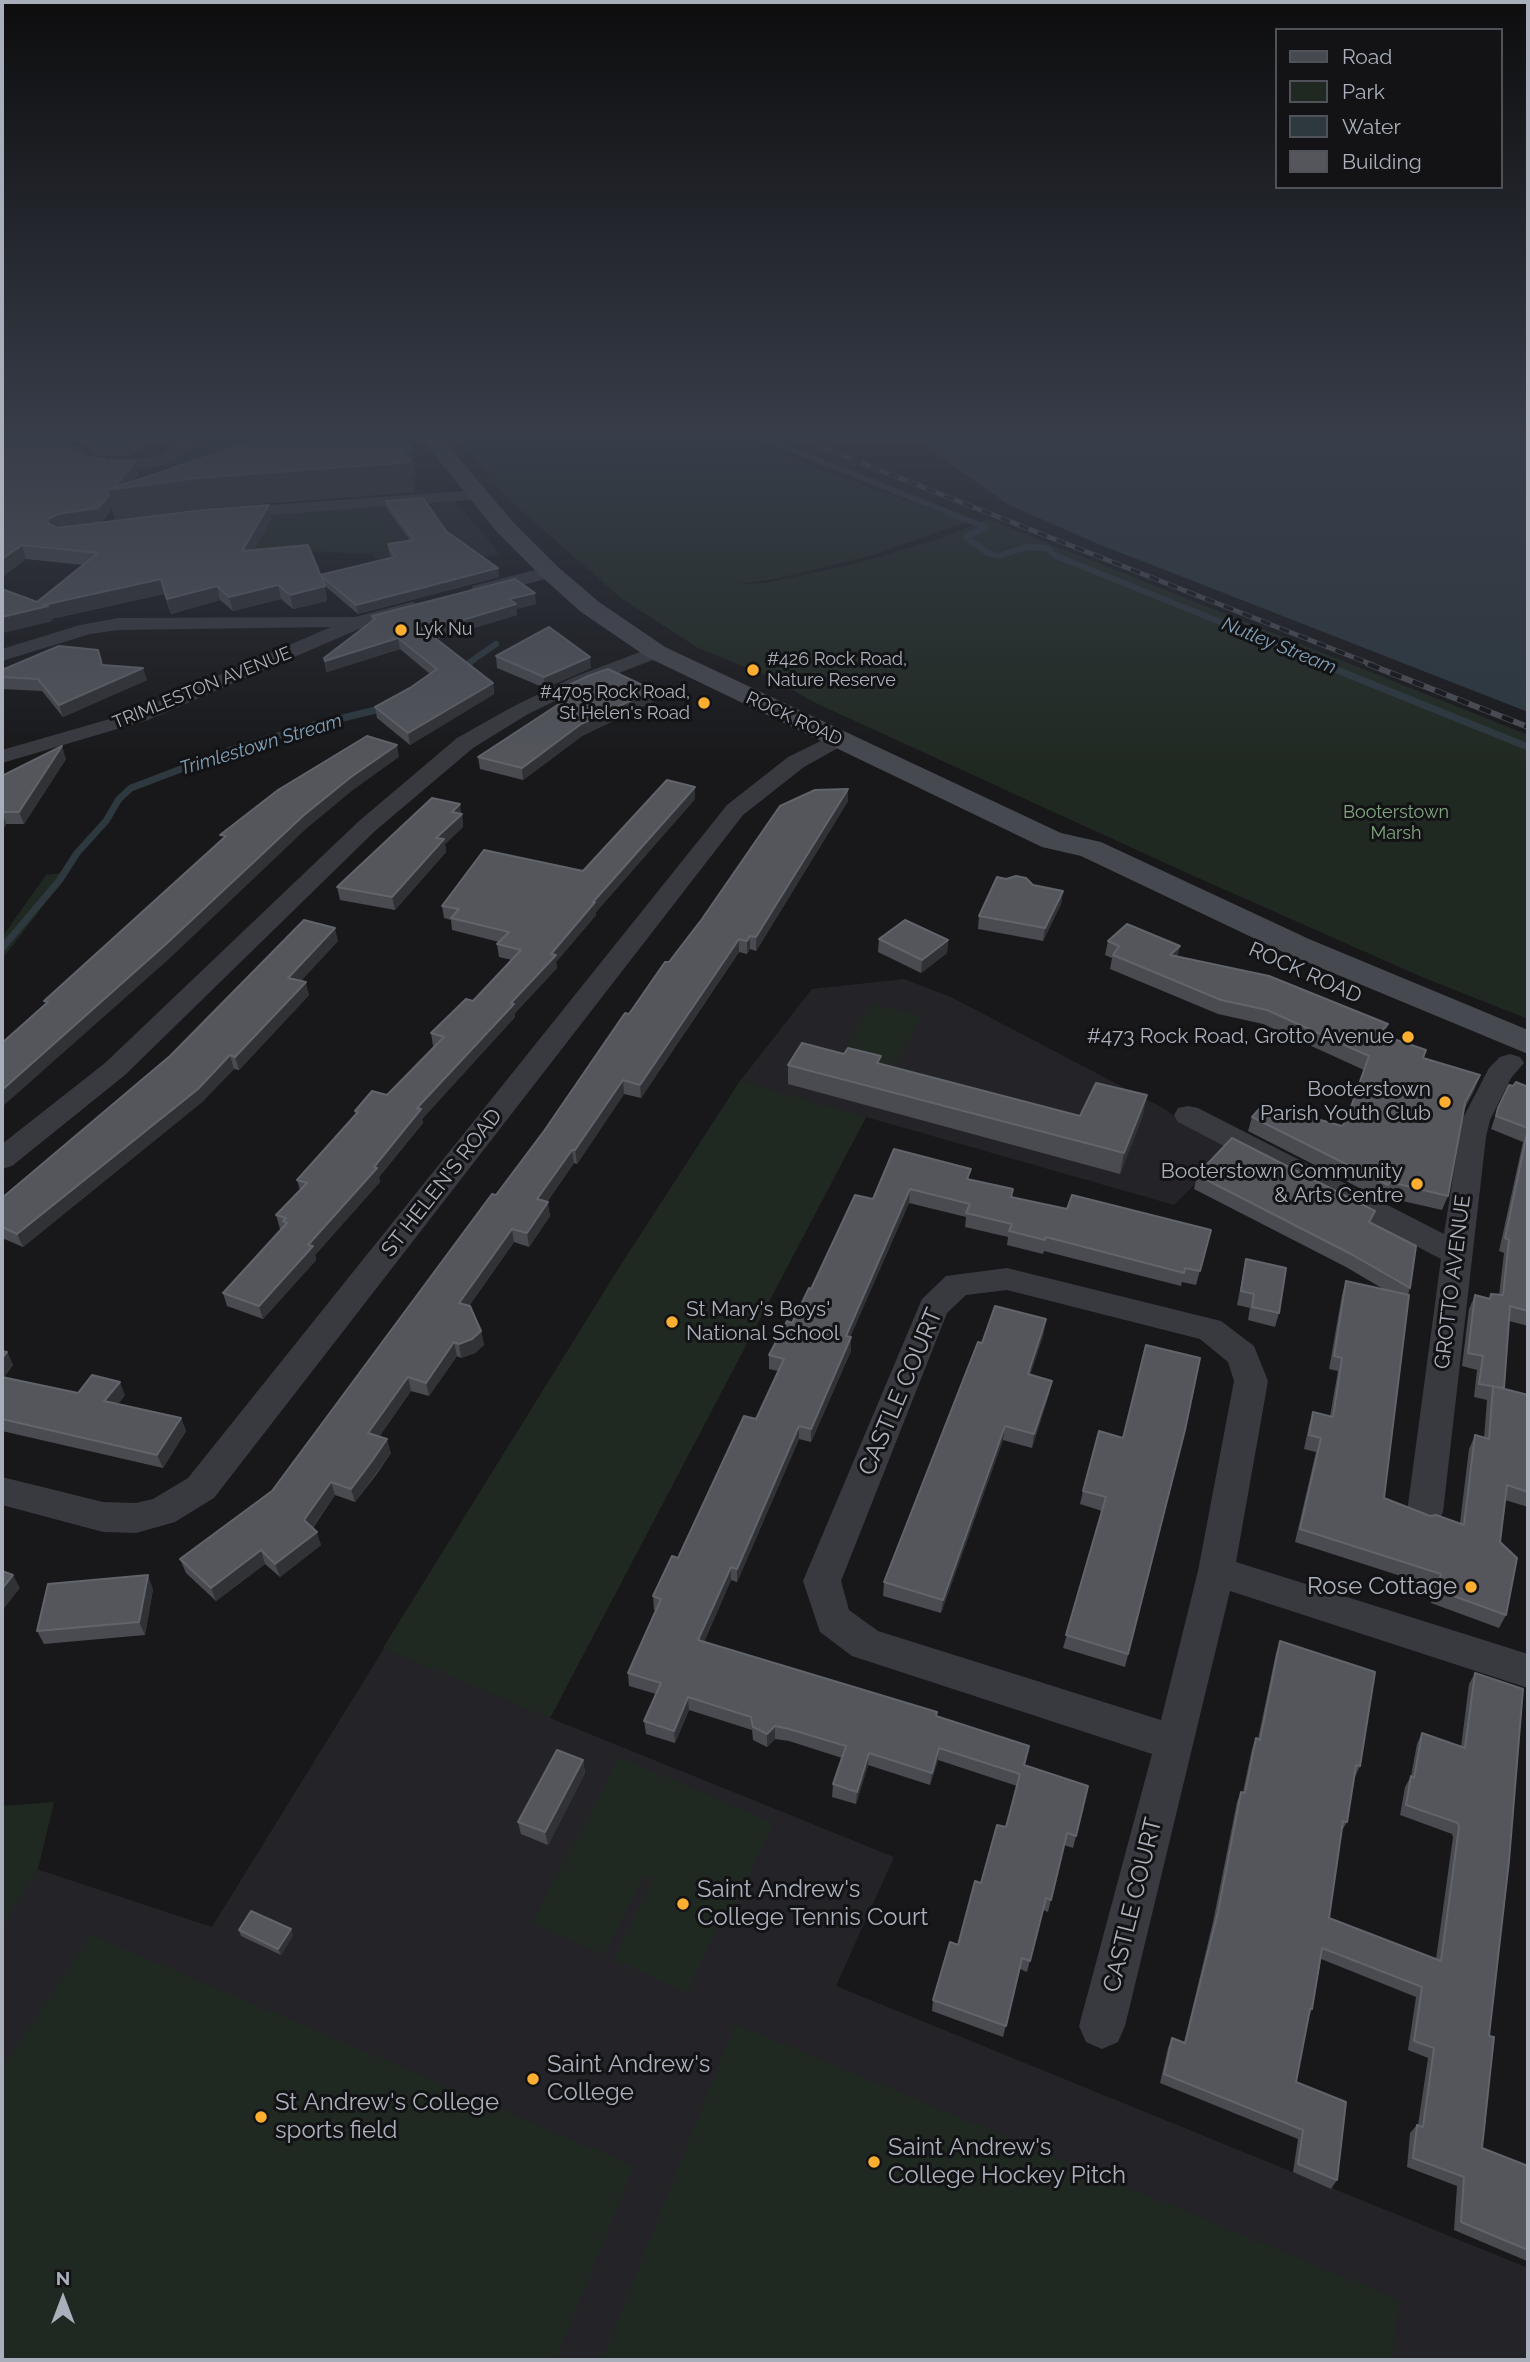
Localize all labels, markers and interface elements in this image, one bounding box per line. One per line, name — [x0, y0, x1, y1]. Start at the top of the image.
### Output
legend — [1274, 28, 1502, 189]
text: Road — [1342, 44, 1392, 69]
text: Park — [1342, 79, 1385, 104]
text: Water — [1342, 114, 1401, 139]
text: Building — [1342, 149, 1422, 174]
water label: Nutley Stream — [1219, 613, 1339, 679]
place label: Lyk Nu — [415, 619, 473, 641]
marker: Lyk Nu — [393, 622, 409, 638]
street label: TRIMLESTON AVENUE — [110, 642, 294, 734]
place label: #426 Rock Road, Nature Reserve — [767, 649, 907, 692]
marker: #426 Rock Road, Nature Reserve — [745, 662, 761, 678]
place label: #4705 Rock Road, St Helen's Road — [540, 682, 690, 724]
street label: ROCK ROAD — [742, 687, 846, 751]
marker: #4705 Rock Road, St Helen's Road — [696, 695, 712, 711]
water label: Trimlestown Stream — [177, 709, 345, 781]
park label: Booterstown Marsh — [1343, 802, 1449, 844]
street label: ROCK ROAD — [1245, 937, 1365, 1009]
place label: #473 Rock Road, Grotto Avenue — [1087, 1024, 1394, 1050]
marker: #473 Rock Road, Grotto Avenue — [1400, 1029, 1416, 1045]
place label: Booterstown Parish Youth Club — [1260, 1077, 1431, 1127]
marker: Booterstown Parish Youth Club — [1437, 1094, 1453, 1110]
street label: ST HELEN'S ROAD — [376, 1104, 508, 1262]
place label: Booterstown Community & Arts Centre — [1161, 1159, 1403, 1209]
marker: Booterstown Community & Arts Centre — [1409, 1176, 1425, 1192]
street label: GROTTO AVENUE — [1430, 1194, 1476, 1370]
place label: St Mary's Boys' National School — [686, 1297, 840, 1347]
street label: CASTLE COURT — [853, 1304, 949, 1480]
marker: St Mary's Boys' National School — [664, 1314, 680, 1330]
place label: Rose Cottage — [1307, 1573, 1457, 1601]
marker: Rose Cottage — [1463, 1579, 1479, 1595]
street label: CASTLE COURT — [1097, 1815, 1169, 1995]
place label: Saint Andrew's College Tennis Court — [697, 1876, 928, 1932]
marker: Saint Andrew's College Tennis Court — [675, 1896, 691, 1912]
place label: Saint Andrew's College — [547, 2051, 710, 2107]
marker: Saint Andrew's College — [525, 2071, 541, 2087]
place label: St Andrew's College sports field — [275, 2089, 499, 2145]
marker: St Andrew's College sports field — [253, 2109, 269, 2125]
place label: Saint Andrew's College Hockey Pitch — [888, 2134, 1126, 2190]
marker: Saint Andrew's College Hockey Pitch — [866, 2154, 882, 2170]
north arrow — [28, 2264, 98, 2334]
text: N — [56, 2267, 70, 2289]

